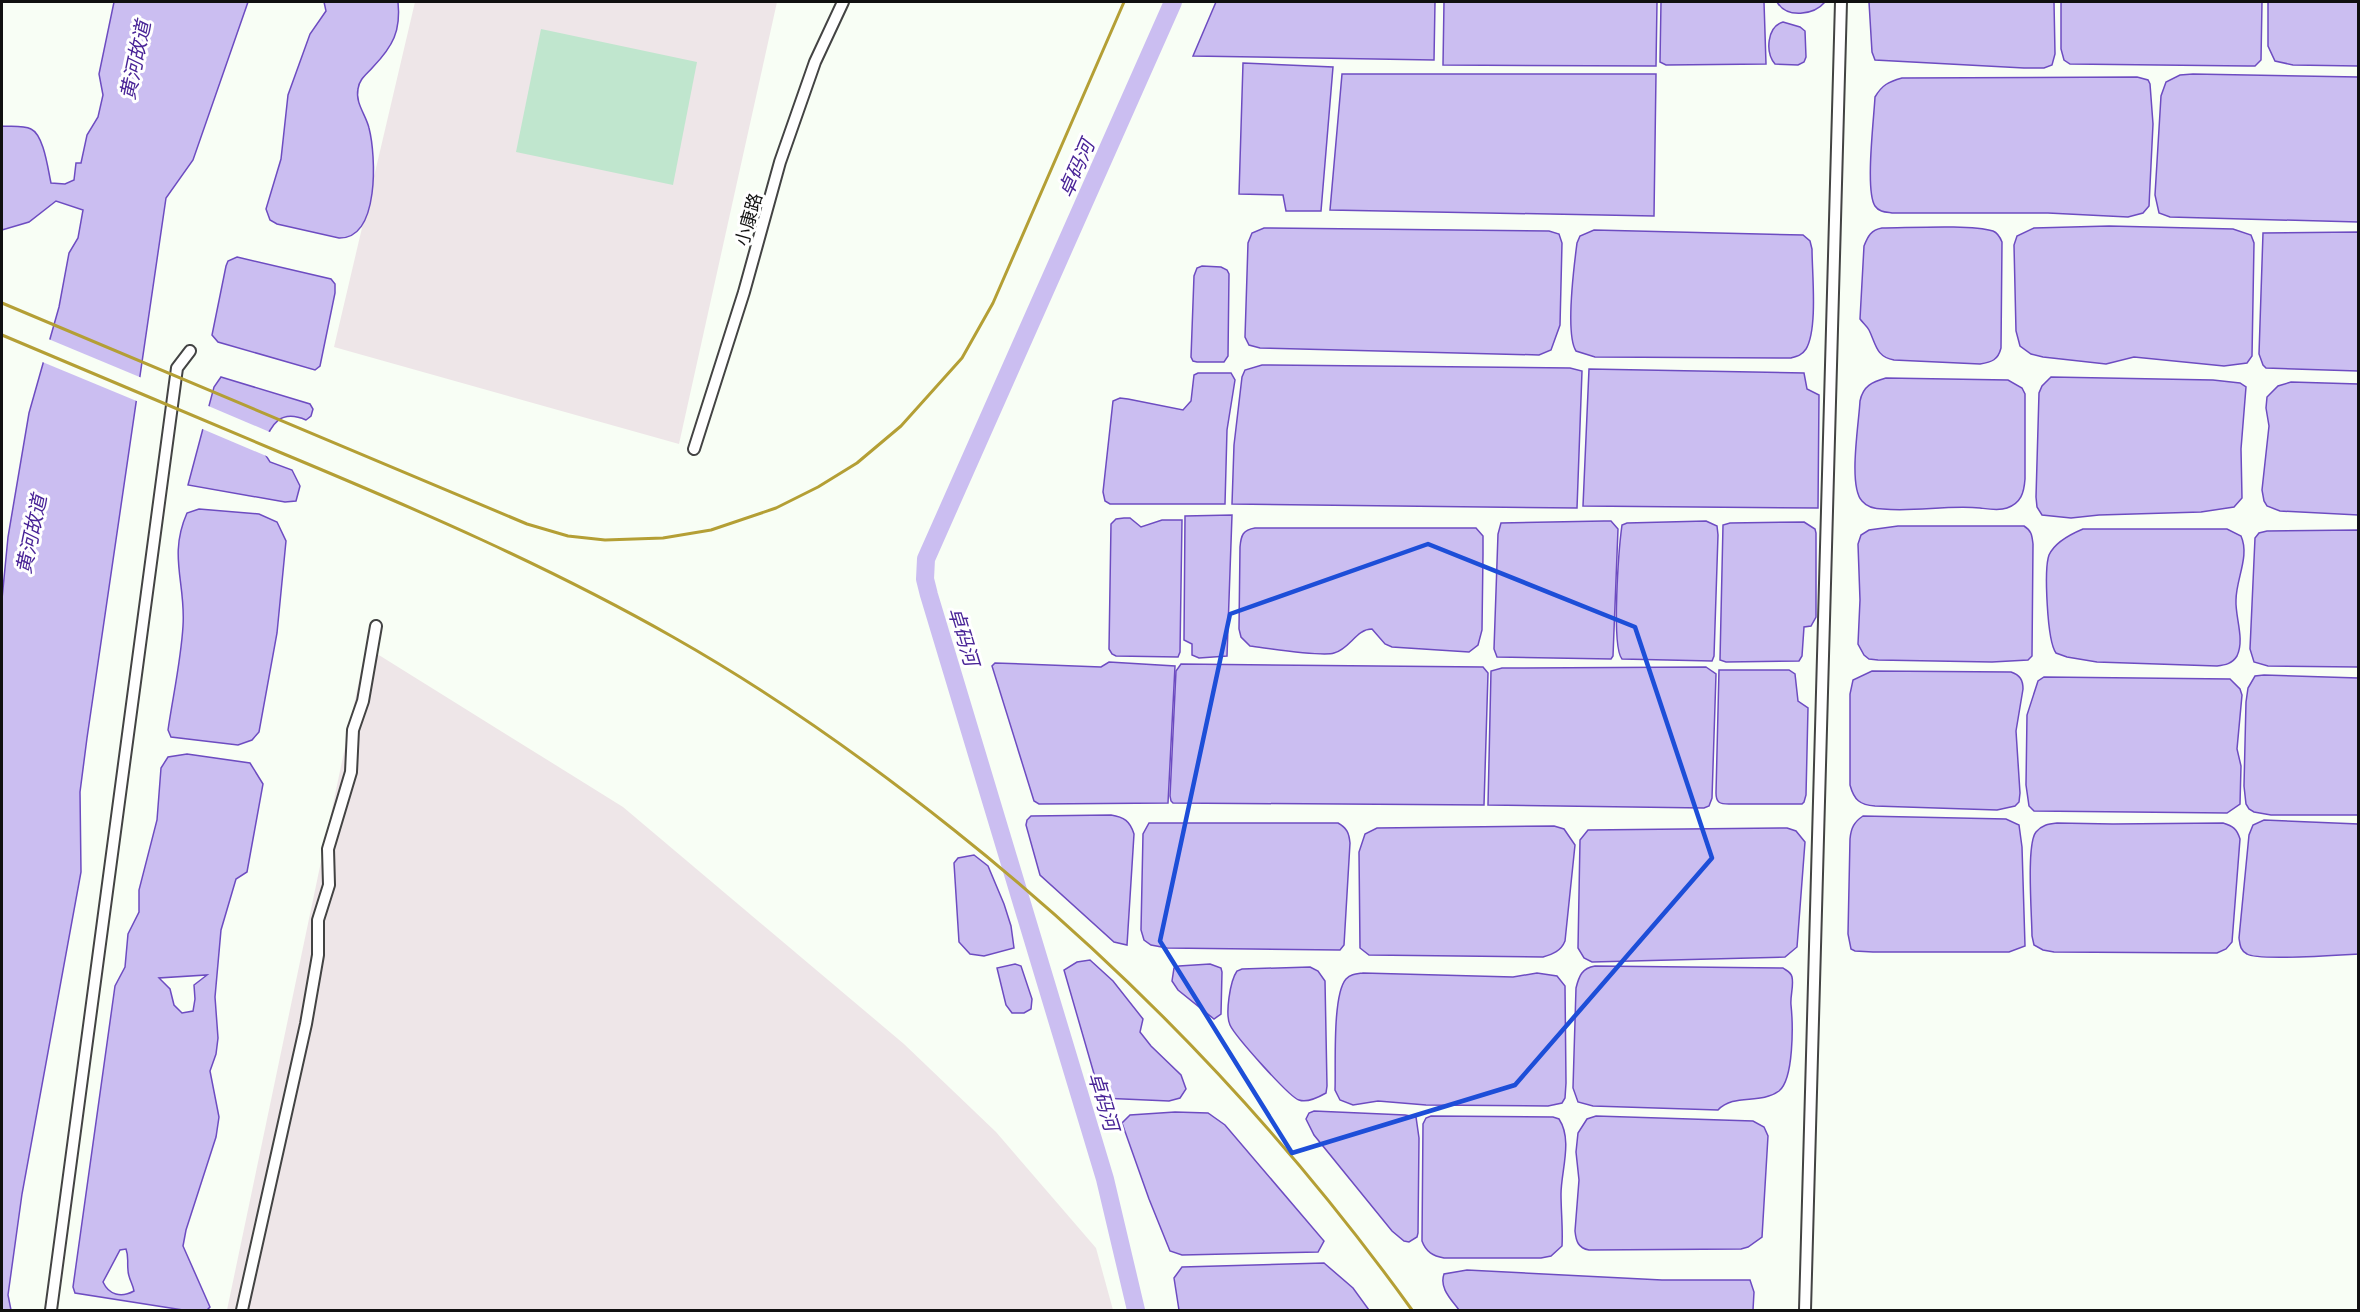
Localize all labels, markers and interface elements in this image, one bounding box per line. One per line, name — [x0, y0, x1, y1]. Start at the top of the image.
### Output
water label: 黄河故道 — [112, 15, 157, 102]
water label: 卓码河 — [1050, 131, 1102, 201]
street label: 小康路 — [727, 189, 767, 249]
water label: 黄河故道 — [8, 489, 53, 576]
water label: 卓码河 — [942, 603, 989, 673]
water label: 卓码河 — [1082, 1068, 1129, 1138]

